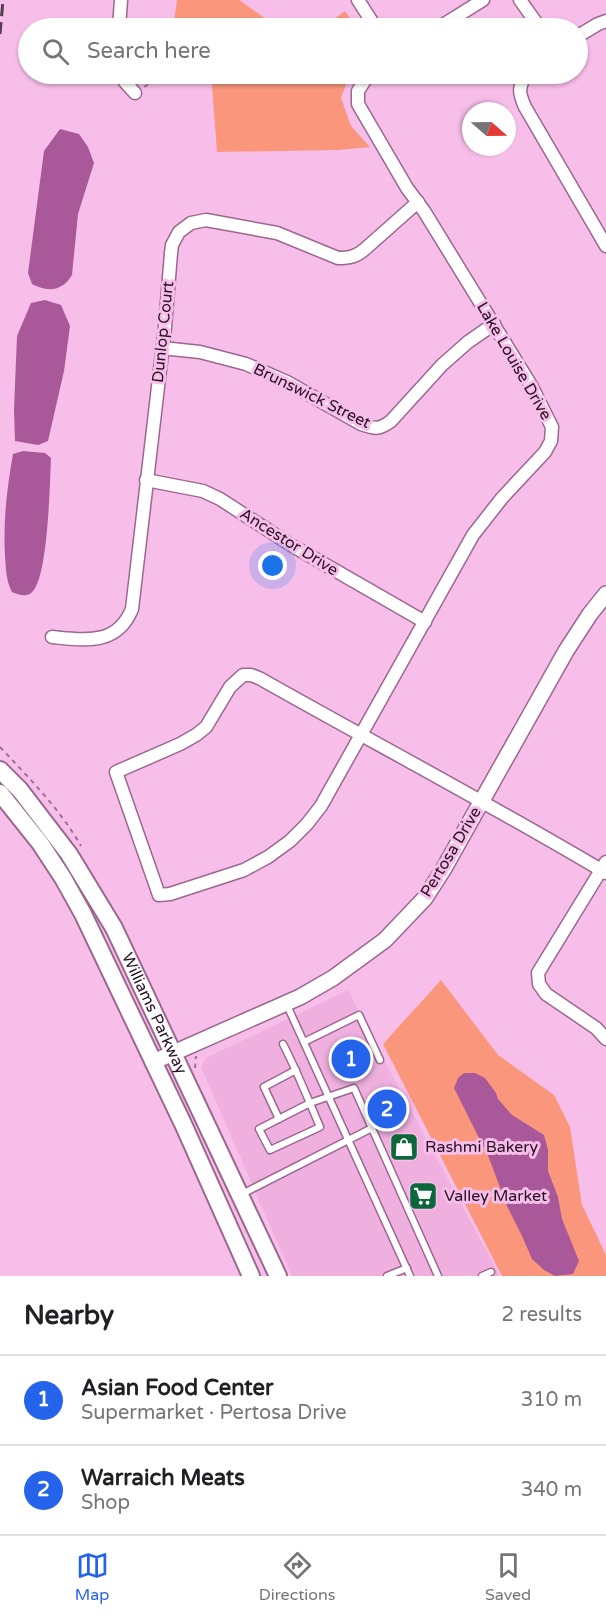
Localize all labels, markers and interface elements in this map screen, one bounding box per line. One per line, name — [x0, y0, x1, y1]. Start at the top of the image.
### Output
search box — [18, 18, 588, 84]
icon: search — [39, 35, 72, 68]
text: Search here — [87, 38, 211, 64]
north arrow — [462, 102, 516, 156]
street label: Dunlop Court — [148, 280, 178, 384]
street label: Lake Louise Drive — [472, 298, 556, 424]
street label: Brunswick Street — [250, 359, 374, 433]
street label: Ancestor Drive — [236, 504, 342, 580]
your location — [258, 551, 287, 580]
street label: Pertosa Drive — [416, 803, 486, 901]
street label: Williams Parkway — [117, 950, 192, 1078]
pin: 1 — [332, 1036, 370, 1082]
pin: 2 — [368, 1086, 406, 1132]
shop icon: Rashmi Bakery — [388, 1131, 420, 1163]
place label: Rashmi Bakery — [425, 1137, 538, 1157]
supermarket icon: Valley Market — [407, 1180, 439, 1212]
place label: Valley Market — [444, 1186, 547, 1206]
text: Nearby — [24, 1300, 114, 1331]
text: 2 results — [502, 1303, 582, 1327]
text: Asian Food Center — [81, 1375, 273, 1401]
text: 1 — [37, 1388, 50, 1412]
text: 310 m — [521, 1388, 582, 1412]
text: Supermarket · Pertosa Drive — [81, 1401, 347, 1425]
text: Warraich Meats — [81, 1465, 245, 1491]
text: 2 — [37, 1478, 50, 1502]
text: 340 m — [521, 1478, 582, 1502]
text: Shop — [81, 1491, 130, 1515]
tab: Map — [75, 1549, 109, 1605]
tab: Directions — [259, 1549, 335, 1605]
tab: Saved — [485, 1549, 531, 1605]

